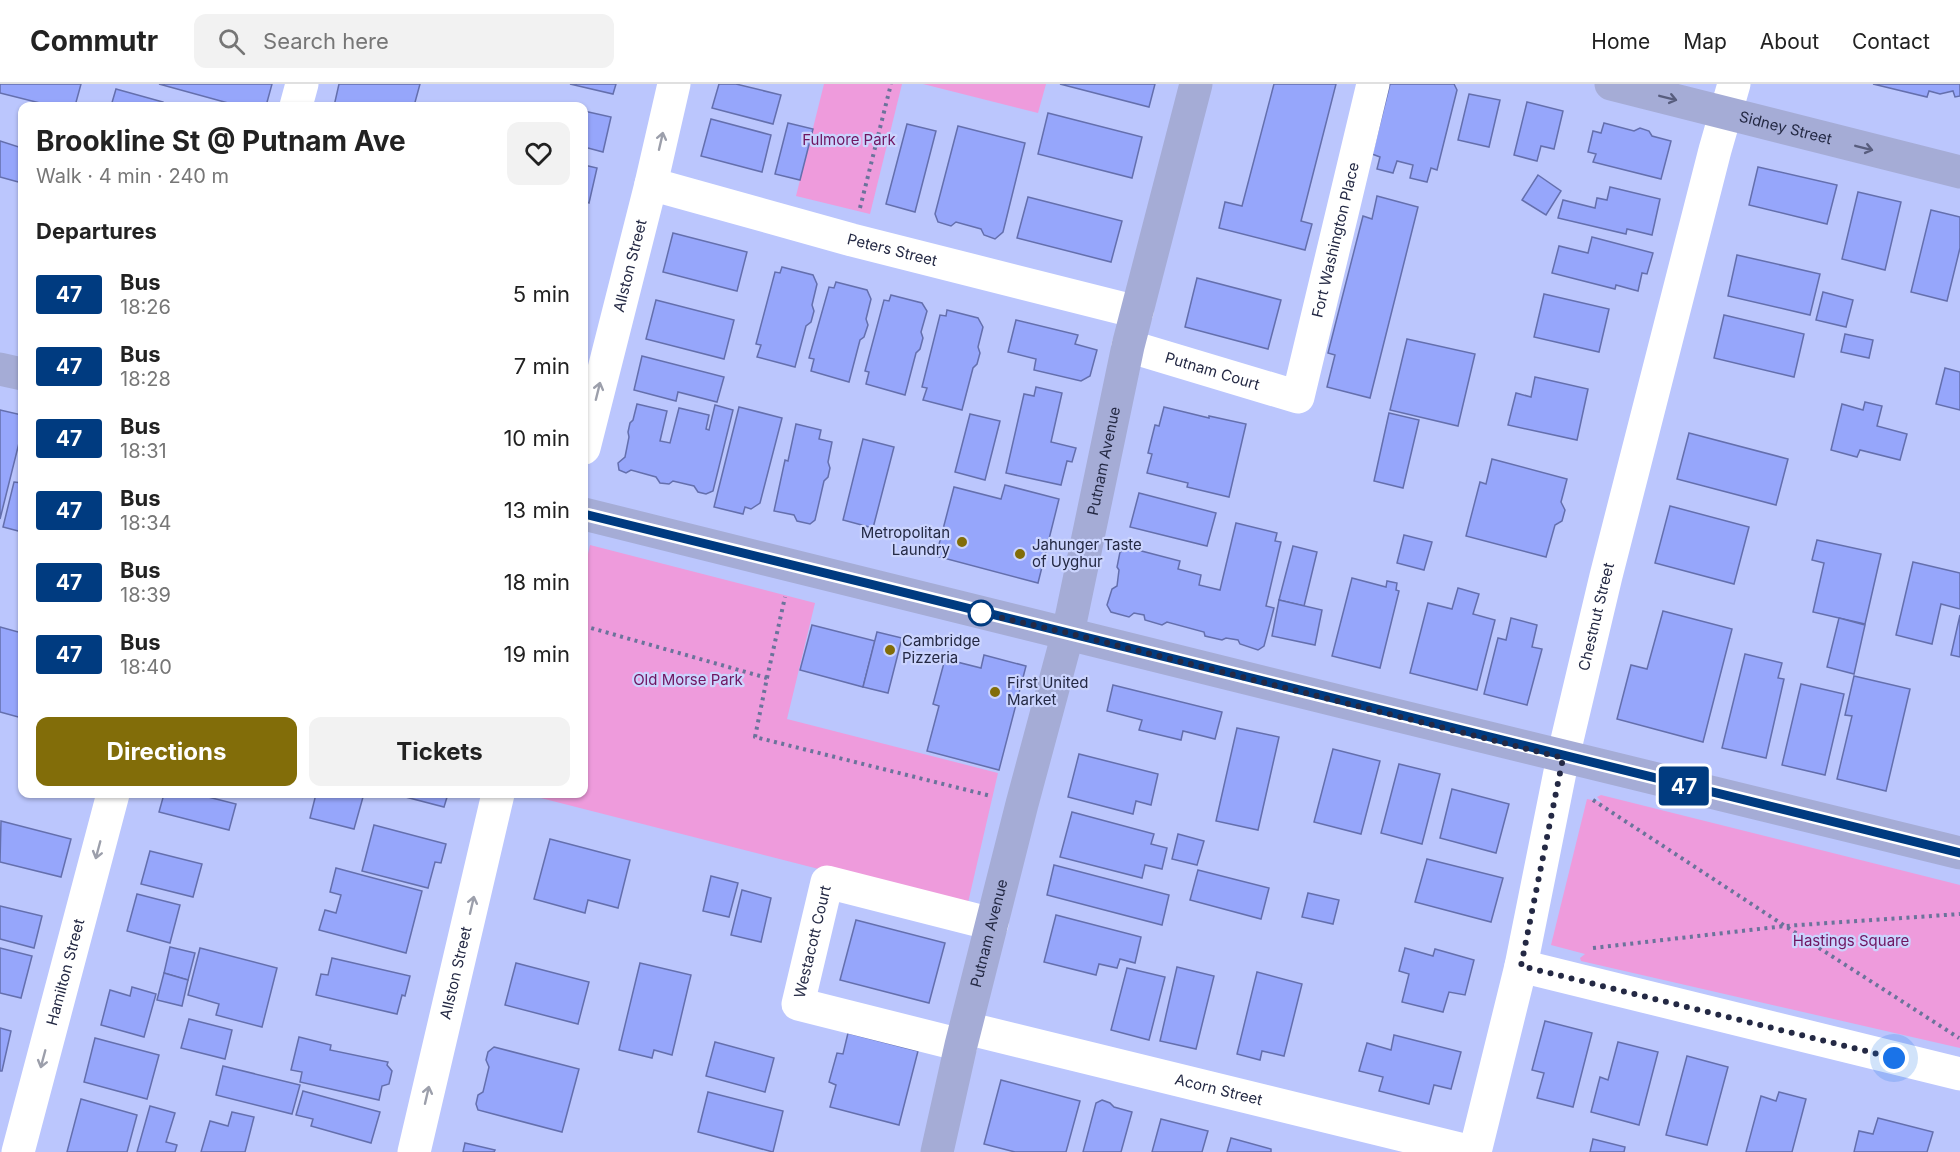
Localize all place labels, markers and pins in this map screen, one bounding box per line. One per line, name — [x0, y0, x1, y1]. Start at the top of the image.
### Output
place label: Metropolitan Laundry — [861, 523, 951, 559]
marker: Metropolitan Laundry — [955, 535, 969, 549]
place label: Jahunger Taste of Uyghur — [1032, 535, 1142, 571]
marker: Jahunger Taste of Uyghur — [1013, 547, 1027, 561]
unlabelled marker — [968, 600, 994, 626]
place label: Cambridge Pizzeria — [902, 631, 980, 667]
marker: Cambridge Pizzeria — [883, 643, 897, 657]
place label: First United Market — [1007, 673, 1089, 709]
marker: First United Market — [988, 685, 1002, 699]

